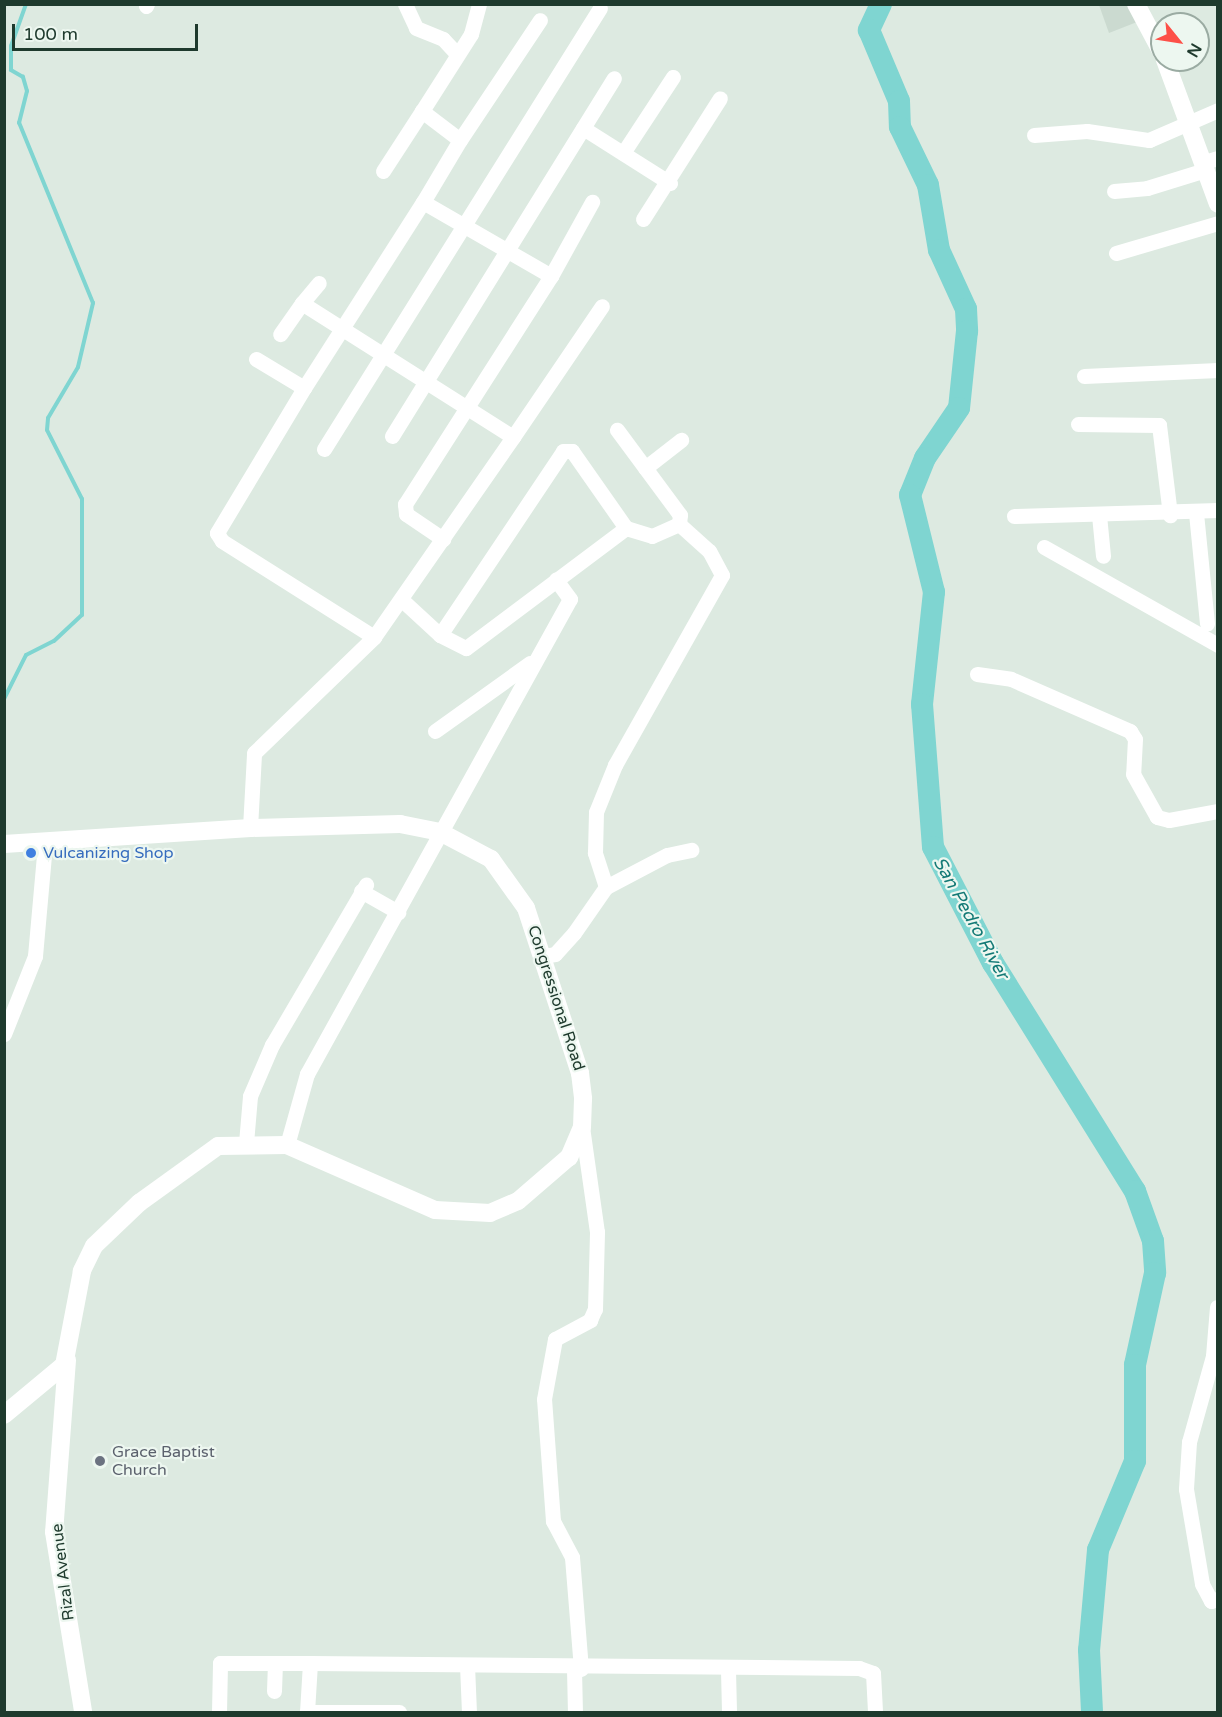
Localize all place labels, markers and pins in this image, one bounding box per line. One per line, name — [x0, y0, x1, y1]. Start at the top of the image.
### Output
place label: Vulcanizing Shop — [43, 843, 174, 863]
marker: Vulcanizing Shop — [24, 846, 38, 860]
place label: Grace Baptist Church — [112, 1442, 215, 1480]
marker: Grace Baptist Church — [93, 1454, 107, 1468]

